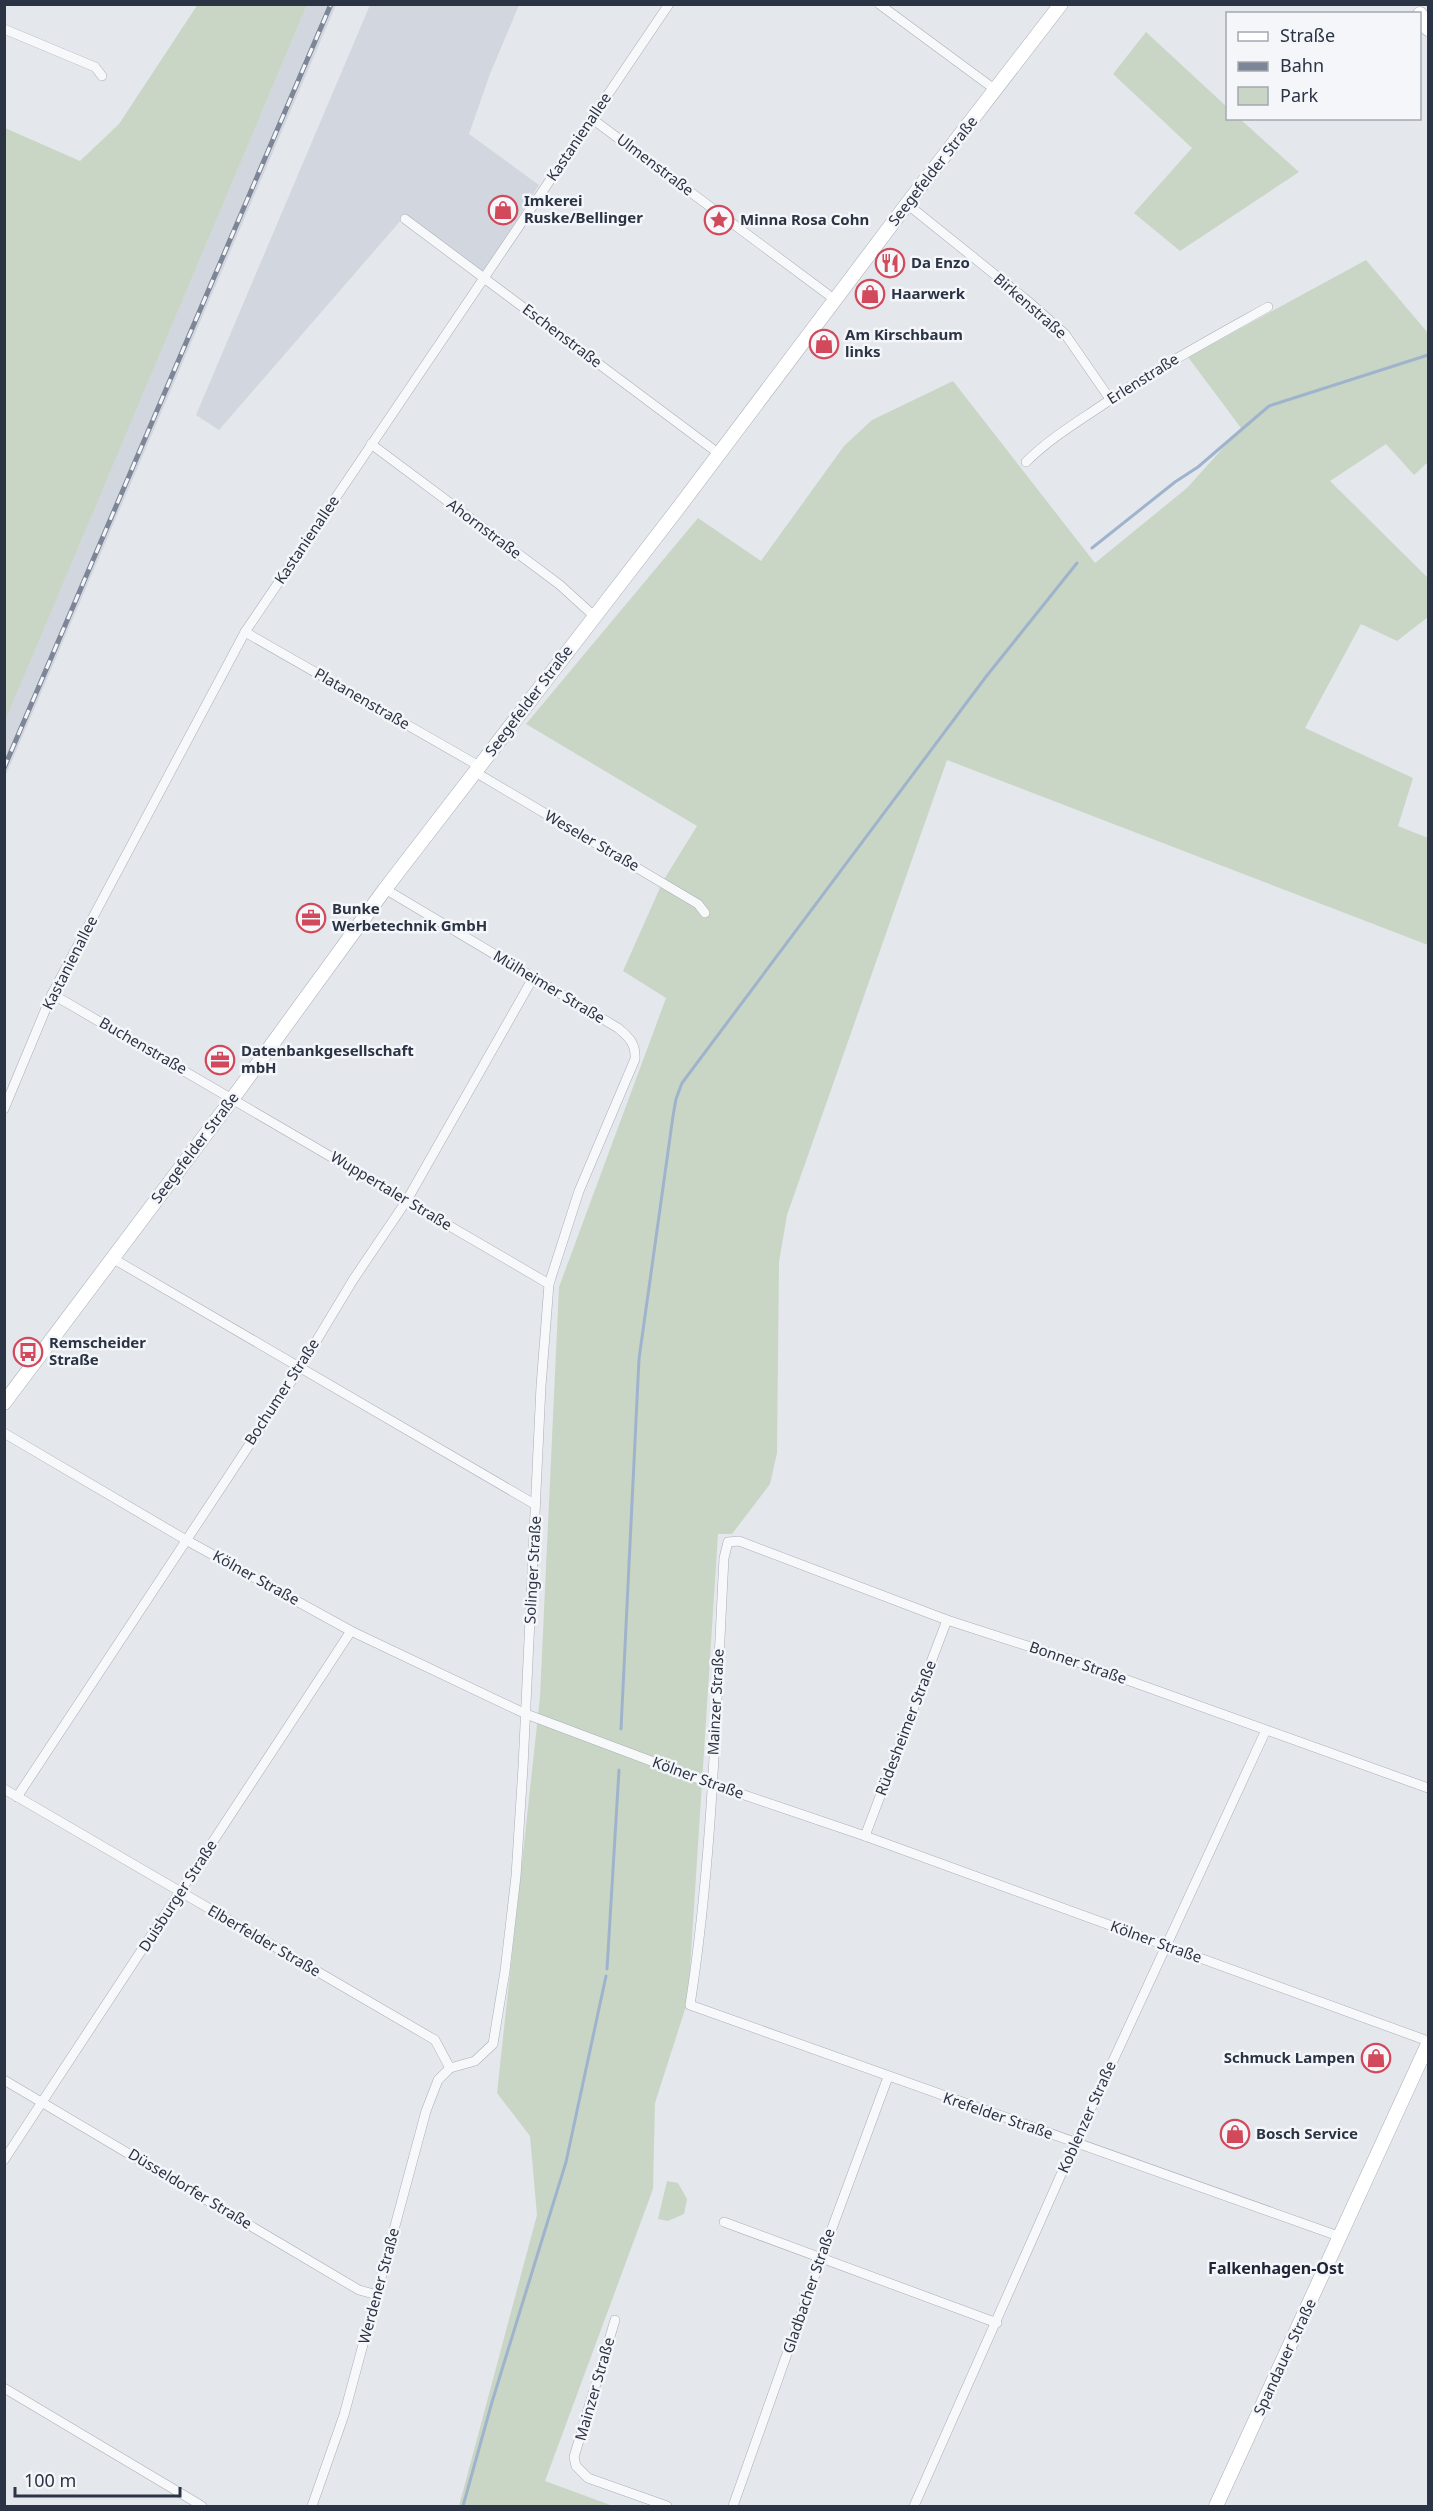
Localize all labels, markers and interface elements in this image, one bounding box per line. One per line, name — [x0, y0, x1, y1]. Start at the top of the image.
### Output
legend — [1226, 12, 1421, 120]
text: Straße — [1280, 23, 1335, 47]
text: Bahn — [1280, 53, 1324, 77]
text: Park — [1280, 83, 1318, 107]
street label: Kastanienallee — [541, 88, 615, 185]
street label: Seegefelder Straße — [883, 111, 981, 229]
street label: Ulmenstraße — [613, 129, 698, 200]
place label: Imkerei Ruske/Bellinger — [524, 190, 643, 227]
shop icon: Imkerei Ruske/Bellinger — [487, 194, 519, 226]
place icon: Minna Rosa Cohn — [703, 204, 735, 236]
place label: Minna Rosa Cohn — [740, 209, 869, 229]
restaurant icon: Da Enzo — [874, 247, 906, 279]
place label: Da Enzo — [911, 252, 970, 272]
street label: Birkenstraße — [990, 268, 1071, 342]
shop icon: Haarwerk — [854, 278, 886, 310]
place label: Haarwerk — [891, 283, 966, 303]
street label: Eschenstraße — [519, 299, 606, 372]
place label: Am Kirschbaum links — [845, 324, 963, 361]
shop icon: Am Kirschbaum links — [808, 328, 840, 360]
street label: Erlenstraße — [1103, 348, 1182, 408]
street label: Kastanienallee — [269, 491, 343, 588]
street label: Ahornstraße — [443, 494, 526, 563]
street label: Seegefelder Straße — [480, 641, 577, 760]
street label: Platanenstraße — [311, 663, 414, 734]
street label: Weseler Straße — [542, 805, 643, 875]
place label: Bunke Werbetechnik GmbH — [332, 898, 487, 935]
office icon: Bunke Werbetechnik GmbH — [295, 902, 327, 934]
street label: Kastanienallee — [37, 912, 101, 1013]
street label: Mülheimer Straße — [490, 945, 609, 1027]
street label: Buchenstraße — [96, 1012, 191, 1078]
place label: Datenbankgesellschaft mbH — [241, 1040, 414, 1077]
office icon: Datenbankgesellschaft mbH — [204, 1044, 236, 1076]
street label: Seegefelder Straße — [146, 1088, 243, 1207]
street label: Wuppertaler Straße — [327, 1146, 456, 1234]
place label: Remscheider Straße — [49, 1332, 146, 1369]
street label: Bochumer Straße — [239, 1334, 323, 1448]
bus stop icon: Remscheider Straße — [12, 1336, 44, 1368]
street label: Solinger Straße — [519, 1515, 545, 1624]
street label: Kölner Straße — [210, 1545, 303, 1609]
street label: Bonner Straße — [1027, 1636, 1130, 1688]
street label: Mainzer Straße — [702, 1648, 728, 1756]
street label: Rüdesheimer Straße — [870, 1657, 940, 1798]
street label: Kölner Straße — [650, 1751, 747, 1803]
street label: Duisburger Straße — [134, 1836, 221, 1955]
street label: Elberfelder Straße — [204, 1900, 325, 1981]
street label: Kölner Straße — [1108, 1915, 1205, 1967]
shop icon: Schmuck Lampen — [1360, 2042, 1392, 2074]
place label: Schmuck Lampen — [1224, 2047, 1355, 2067]
street label: Koblenzer Straße — [1052, 2057, 1120, 2176]
street label: Krefelder Straße — [941, 2087, 1056, 2143]
shop icon: Bosch Service — [1219, 2118, 1251, 2150]
place label: Bosch Service — [1256, 2123, 1358, 2143]
street label: Düsseldorfer Straße — [125, 2143, 256, 2233]
street label: Werdener Straße — [353, 2225, 403, 2346]
street label: Gladbacher Straße — [777, 2225, 839, 2356]
district label: Falkenhagen-Ost — [1208, 2257, 1344, 2279]
street label: Spandauer Straße — [1248, 2295, 1320, 2418]
street label: Mainzer Straße — [570, 2335, 618, 2443]
scale bar — [15, 2460, 180, 2498]
text: 100 m — [24, 2468, 76, 2492]

